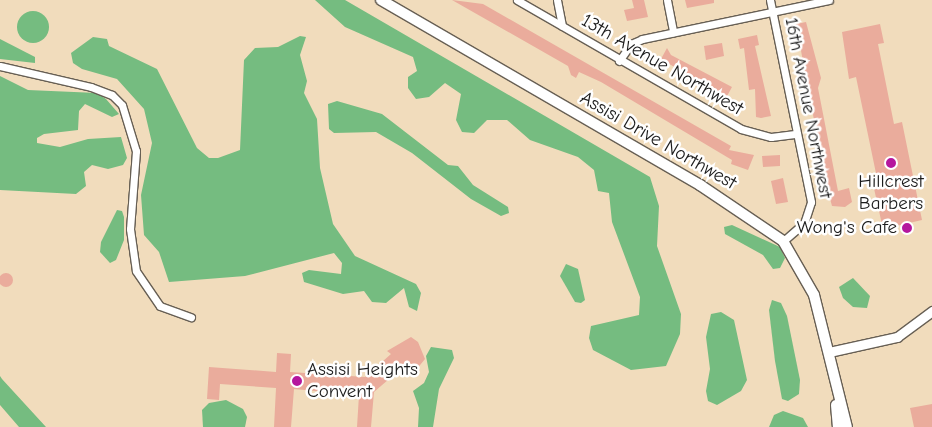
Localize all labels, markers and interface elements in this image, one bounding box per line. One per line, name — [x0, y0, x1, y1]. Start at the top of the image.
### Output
street label: 13th Avenue Northwest — [577, 9, 747, 121]
street label: 16th Avenue Northwest — [779, 16, 837, 200]
street label: Assisi Drive Northwest — [576, 87, 740, 195]
marker: Hillcrest Barbers — [885, 157, 897, 169]
place label: Hillcrest Barbers — [858, 171, 924, 215]
place label: Wong's Cafe — [797, 217, 897, 239]
marker: Wong's Cafe — [901, 222, 913, 234]
place label: Assisi Heights Convent — [307, 359, 418, 403]
marker: Assisi Heights Convent — [291, 375, 303, 387]

